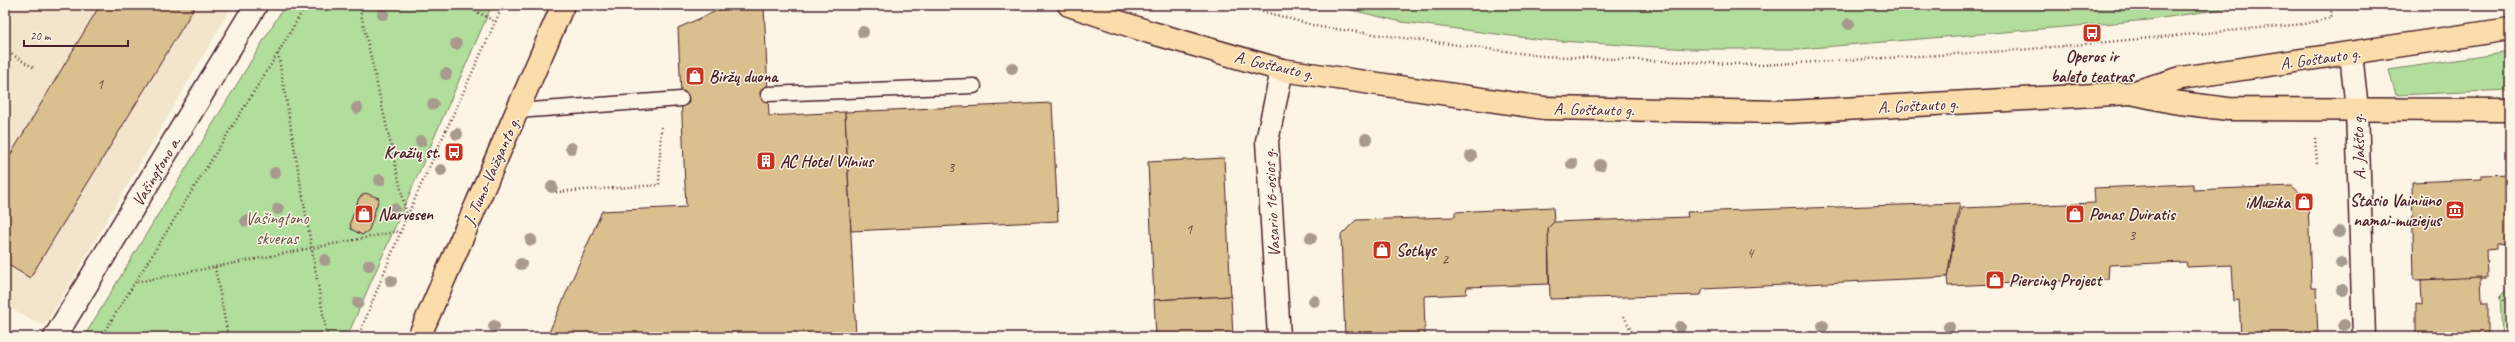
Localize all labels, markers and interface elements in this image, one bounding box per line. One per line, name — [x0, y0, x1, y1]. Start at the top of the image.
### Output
scale bar — [24, 22, 128, 48]
bus stop icon: Operos ir baleto teatras — [2081, 22, 2103, 44]
text: 20 m — [30, 28, 52, 44]
street label: A. Goštauto g. — [2279, 42, 2362, 75]
street label: A. Goštauto g. — [1232, 46, 1316, 85]
place label: Operos ir baleto teatras — [2051, 46, 2135, 87]
shop icon: Biržų duona — [684, 65, 706, 87]
place label: Biržų duona — [709, 66, 779, 87]
house number: 1 — [97, 75, 105, 94]
street label: A. Goštauto g. — [1877, 93, 1959, 118]
street label: A. Goštauto g. — [1554, 98, 1635, 121]
street label: J. Tumo-Vaižganto g. — [458, 113, 525, 229]
street label: A. Jakšto g. — [2347, 113, 2370, 180]
street label: Vašingtono a. — [127, 132, 186, 210]
bus stop icon: Kražių st. — [443, 141, 465, 163]
place label: Kražių st. — [384, 142, 441, 163]
street label: Vasario 16-osios g. — [1258, 148, 1285, 257]
building icon: AC Hotel Vilnius — [755, 150, 777, 172]
place label: AC Hotel Vilnius — [780, 151, 875, 172]
house number: 3 — [948, 158, 956, 177]
place label: Stasio Vainiūno namai-muziejus — [2350, 190, 2443, 231]
shop icon: iMuzika — [2293, 191, 2315, 213]
place label: iMuzika — [2245, 192, 2291, 213]
museum icon: Stasio Vainiūno namai-muziejus — [2444, 199, 2466, 221]
shop icon: Narvesen — [353, 203, 375, 225]
shop icon: Ponas Dviratis — [2064, 203, 2086, 225]
place label: Narvesen — [378, 204, 434, 225]
place label: Ponas Dviratis — [2089, 204, 2177, 225]
park label: Vašingtono skveras — [246, 208, 309, 249]
house number: 1 — [1186, 220, 1194, 239]
house number: 3 — [2129, 226, 2137, 245]
shop icon: Sothys — [1371, 239, 1393, 261]
place label: Sothys — [1396, 240, 1438, 261]
house number: 4 — [1747, 244, 1755, 263]
house number: 2 — [1442, 250, 1450, 269]
shop icon: Piercing Project — [1984, 269, 2006, 291]
place label: Piercing Project — [2009, 270, 2104, 291]

